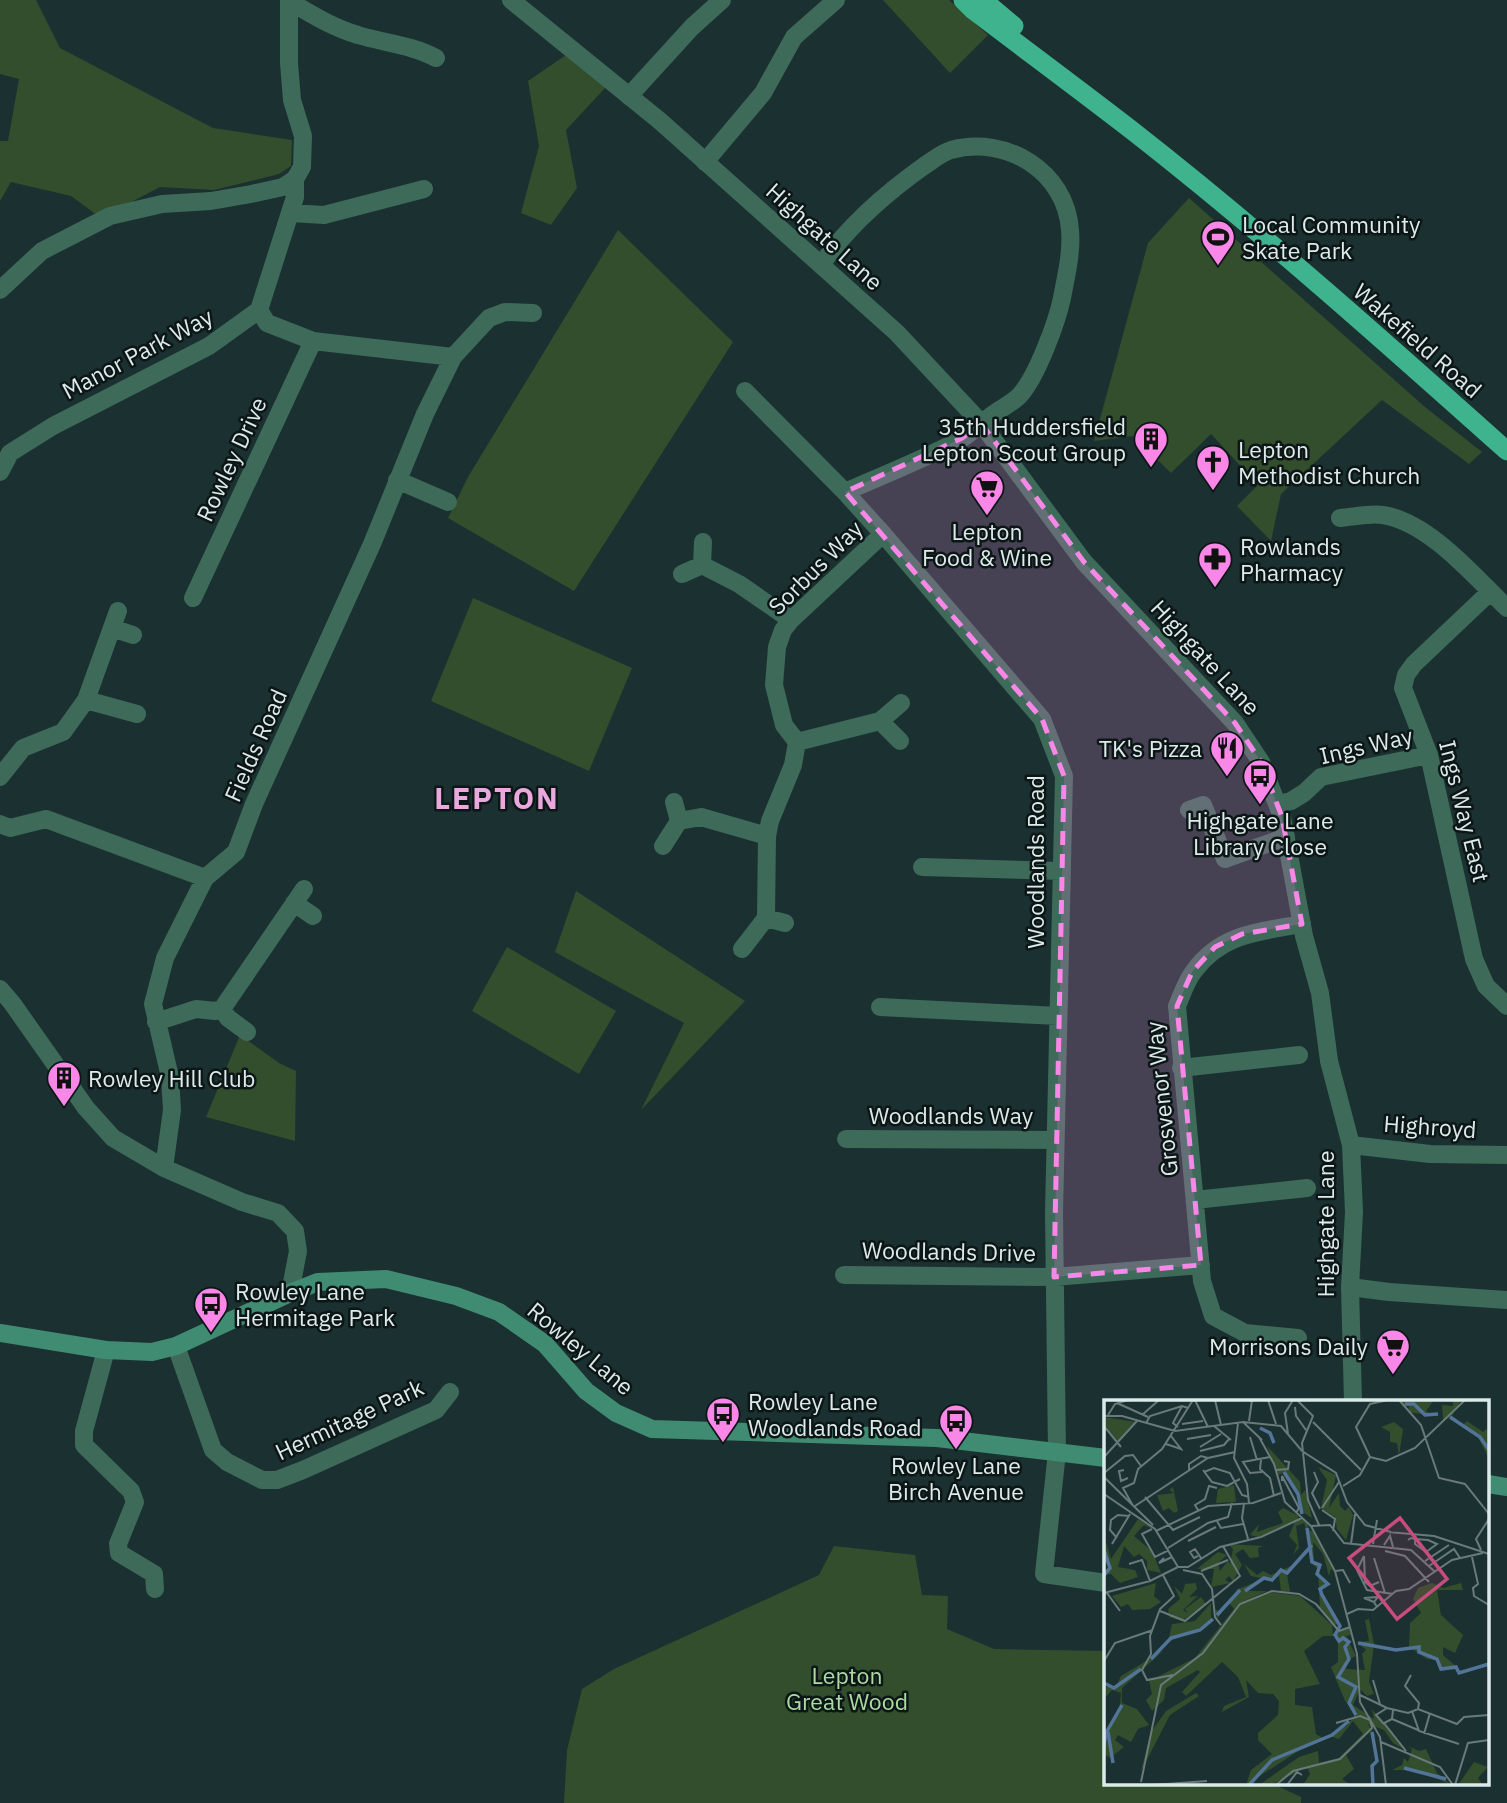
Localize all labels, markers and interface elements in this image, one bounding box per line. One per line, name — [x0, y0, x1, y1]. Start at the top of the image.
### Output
street label: Highgate Lane — [760, 176, 890, 296]
place label: Local Community Skate Park — [1242, 209, 1421, 265]
sports icon: Local Community Skate Park — [1199, 218, 1237, 267]
street label: Wakefield Road — [1348, 276, 1488, 404]
street label: Manor Park Way — [56, 300, 218, 405]
street label: Rowley Drive — [189, 392, 273, 526]
place label: 35th Huddersfield Lepton Scout Group — [922, 411, 1126, 467]
building icon: 35th Huddersfield Lepton Scout Group — [1132, 420, 1170, 469]
place label: Lepton Methodist Church — [1238, 434, 1420, 490]
church icon: Lepton Methodist Church — [1194, 443, 1232, 492]
supermarket icon: Lepton Food & Wine — [968, 468, 1006, 517]
street label: Sorbus Way — [761, 513, 869, 621]
place label: Lepton Food & Wine — [922, 516, 1052, 572]
place label: Rowlands Pharmacy — [1240, 531, 1344, 587]
pharmacy icon: Rowlands Pharmacy — [1196, 540, 1234, 589]
street label: Highgate Lane — [1145, 593, 1267, 721]
street label: Fields Road — [217, 684, 293, 806]
street label: Ings Way — [1316, 720, 1416, 770]
restaurant icon: TK's Pizza — [1208, 729, 1246, 778]
place label: TK's Pizza — [1099, 733, 1202, 763]
street label: Ings Way East — [1433, 737, 1497, 885]
bus stop icon: Highgate Lane Library Close — [1241, 757, 1279, 806]
street label: Woodlands Road — [1020, 775, 1050, 949]
district label: LEPTON — [434, 778, 560, 817]
place label: Highgate Lane Library Close — [1186, 805, 1334, 861]
street label: Grosvenor Way — [1138, 1020, 1184, 1178]
building icon: Rowley Hill Club — [45, 1059, 83, 1108]
place label: Rowley Hill Club — [88, 1063, 255, 1093]
street label: Woodlands Way — [869, 1100, 1034, 1130]
street label: Highroyd — [1383, 1108, 1477, 1144]
street label: Highgate Lane — [1310, 1150, 1340, 1298]
street label: Woodlands Drive — [862, 1234, 1036, 1268]
place label: Rowley Lane Hermitage Park — [235, 1276, 395, 1332]
bus stop icon: Rowley Lane Hermitage Park — [192, 1285, 230, 1334]
street label: Rowley Lane — [522, 1295, 640, 1401]
supermarket icon: Morrisons Daily — [1374, 1327, 1412, 1376]
place label: Morrisons Daily — [1209, 1331, 1369, 1361]
street label: Hermitage Park — [270, 1372, 428, 1466]
place label: Rowley Lane Woodlands Road — [748, 1386, 922, 1442]
bus stop icon: Rowley Lane Woodlands Road — [704, 1395, 742, 1444]
inset map — [1104, 1400, 1490, 1786]
bus stop icon: Rowley Lane Birch Avenue — [937, 1402, 975, 1451]
place label: Rowley Lane Birch Avenue — [888, 1450, 1024, 1506]
park label: Lepton Great Wood — [786, 1660, 908, 1716]

